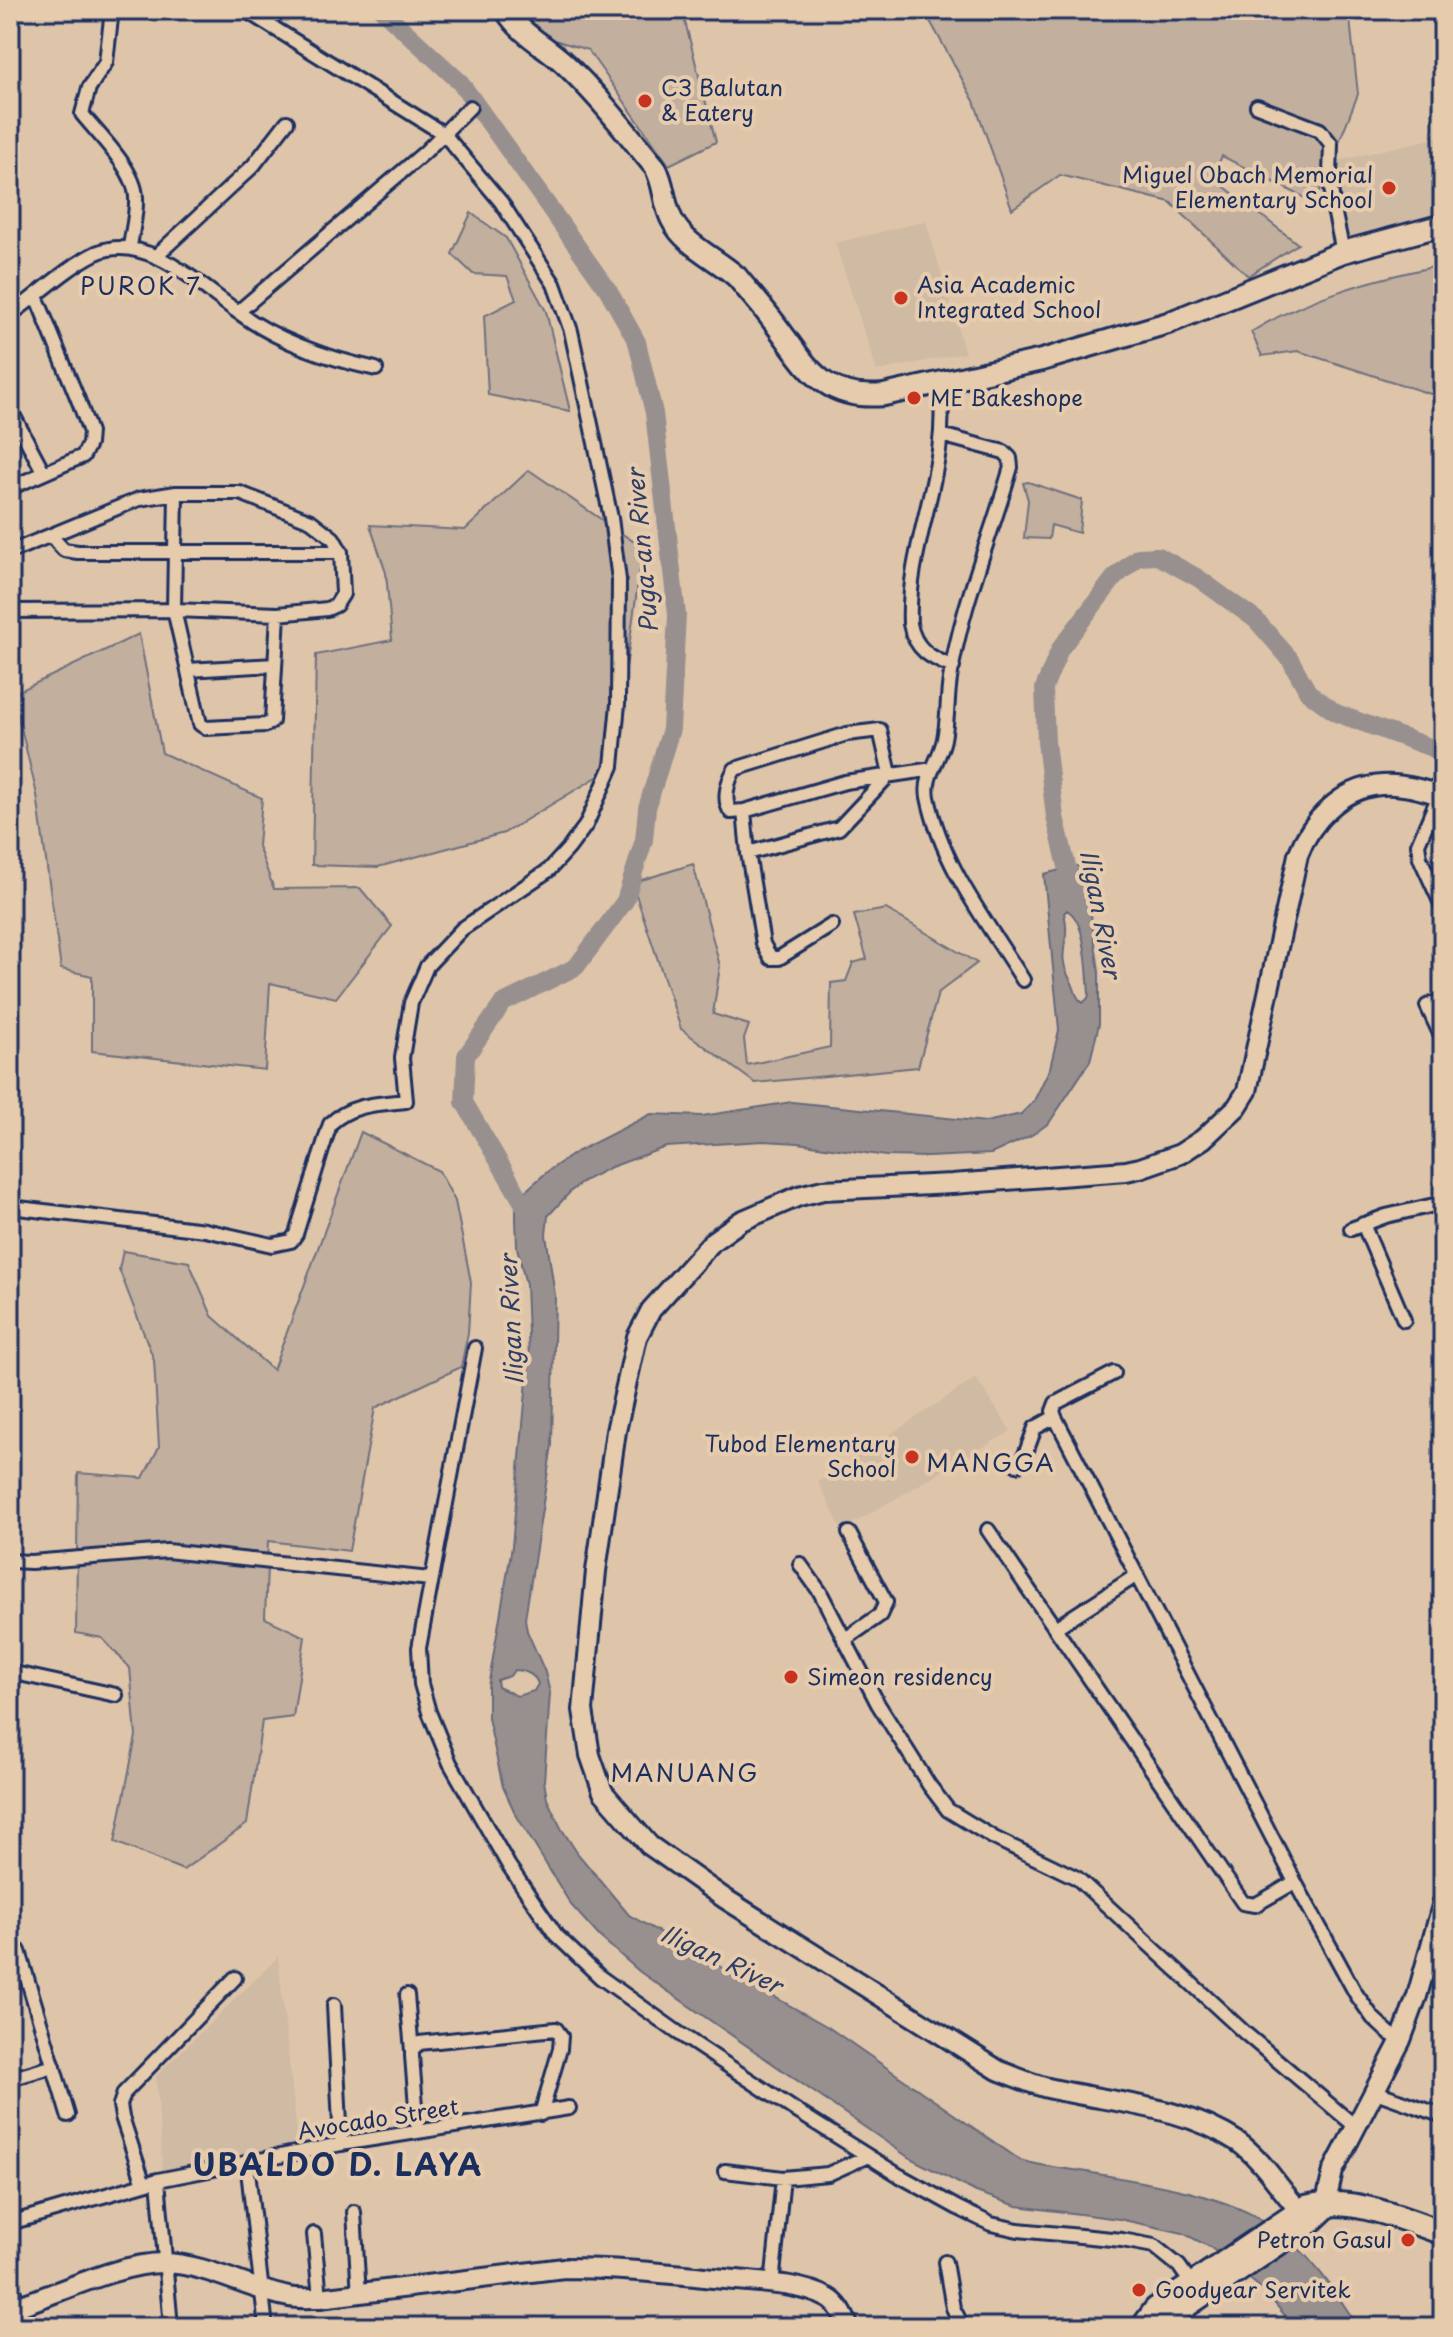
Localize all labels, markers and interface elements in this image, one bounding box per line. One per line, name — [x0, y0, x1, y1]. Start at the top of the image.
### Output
place label: C3 Balutan & Eatery — [661, 70, 783, 128]
marker: C3 Balutan & Eatery — [636, 92, 654, 110]
place label: Miguel Obach Memorial Elementary School — [1122, 157, 1373, 215]
marker: Miguel Obach Memorial Elementary School — [1380, 179, 1398, 197]
district label: PUROK 7 — [80, 267, 202, 303]
place label: Asia Academic Integrated School — [917, 267, 1101, 325]
marker: Asia Academic Integrated School — [892, 289, 910, 307]
place label: ME Bakeshope — [930, 380, 1083, 413]
marker: ME Bakeshope — [905, 389, 923, 407]
water label: Puga-an River — [616, 464, 666, 635]
water label: Iligan River — [1072, 846, 1133, 984]
water label: Iligan River — [488, 1251, 531, 1386]
place label: Tubod Elementary School — [704, 1426, 896, 1484]
district label: MANGGA — [926, 1444, 1056, 1480]
marker: Tubod Elementary School — [903, 1448, 921, 1466]
place label: Simeon residency — [807, 1659, 993, 1692]
marker: Simeon residency — [782, 1668, 800, 1686]
district label: MANUANG — [611, 1754, 759, 1790]
water label: Iligan River — [655, 1914, 791, 2003]
street label: Avocado Street — [295, 2088, 461, 2147]
district label: UBALDO D. LAYA — [193, 2141, 483, 2186]
place label: Petron Gasul — [1257, 2222, 1392, 2255]
marker: Petron Gasul — [1399, 2231, 1417, 2249]
place label: Goodyear Servitek — [1155, 2272, 1351, 2305]
marker: Goodyear Servitek — [1130, 2281, 1148, 2299]

